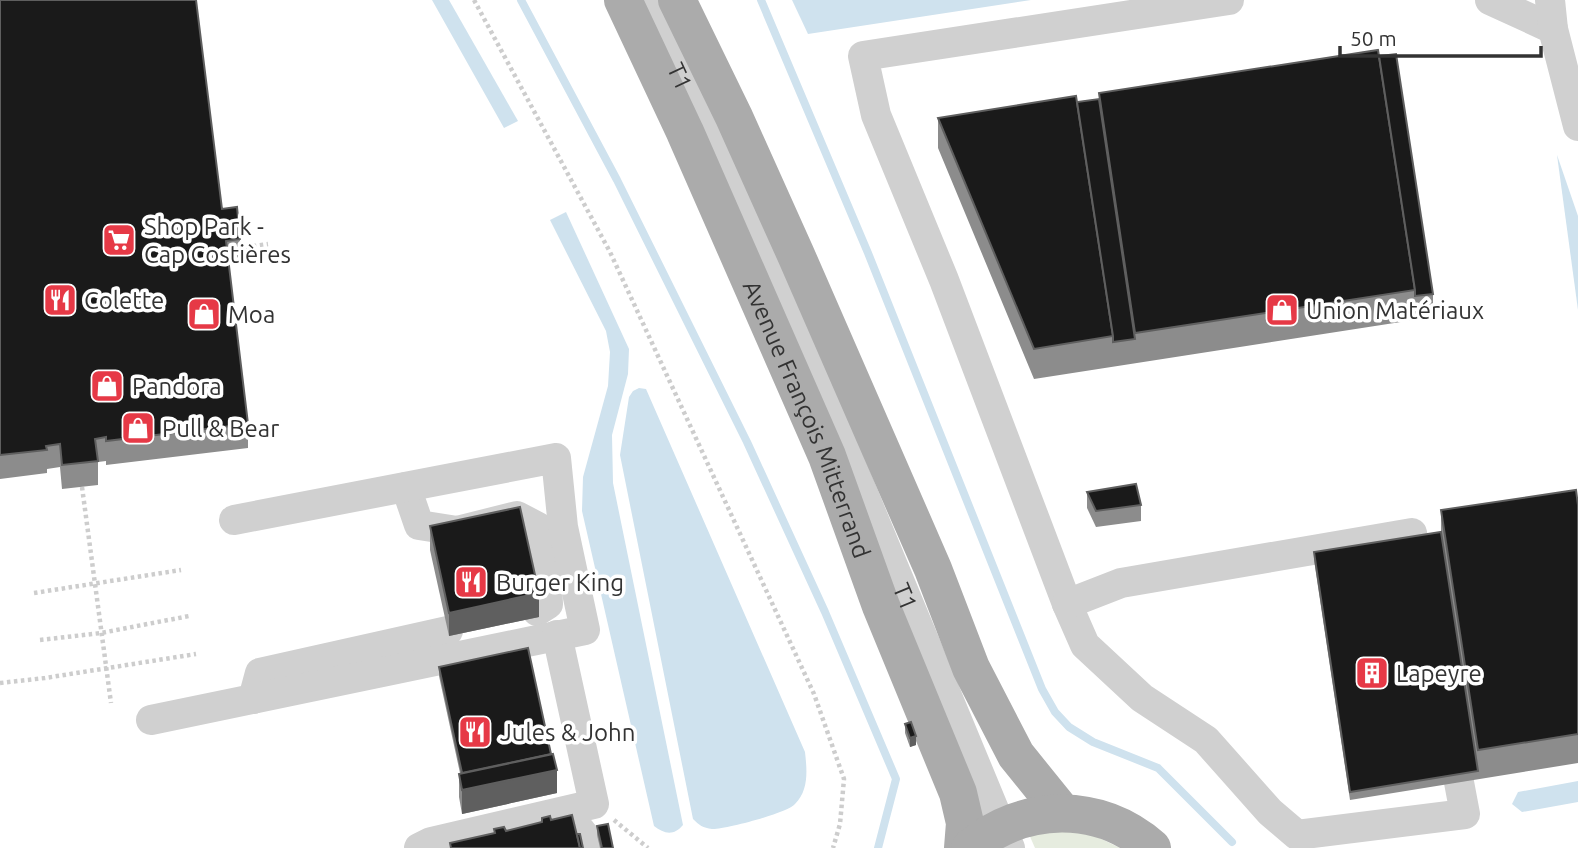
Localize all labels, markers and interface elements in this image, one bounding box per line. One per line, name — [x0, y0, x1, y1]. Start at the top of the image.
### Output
scale bar — [1340, 14, 1541, 58]
text: 50 m — [1350, 26, 1397, 50]
street label: T1 — [662, 58, 698, 94]
place label: Shop Park - Cap Costières — [144, 213, 291, 268]
supermarket icon: Shop Park - Cap Costières — [100, 221, 138, 259]
street label: Avenue François Mitterrand — [738, 276, 876, 562]
restaurant icon: Colette — [41, 281, 79, 319]
place label: Colette — [84, 287, 164, 314]
shop icon: Union Matériaux — [1263, 291, 1301, 329]
shop icon: Moa — [185, 295, 223, 333]
place label: Union Matériaux — [1306, 297, 1484, 324]
place label: Moa — [228, 301, 275, 328]
shop icon: Pandora — [88, 367, 126, 405]
place label: Pandora — [132, 373, 222, 400]
shop icon: Pull & Bear — [119, 409, 157, 447]
place label: Pull & Bear — [162, 415, 279, 442]
restaurant icon: Burger King — [452, 563, 490, 601]
place label: Burger King — [496, 569, 624, 596]
street label: T1 — [888, 579, 923, 614]
building icon: Lapeyre — [1353, 654, 1391, 692]
place label: Lapeyre — [1396, 660, 1482, 687]
restaurant icon: Jules & John — [456, 713, 494, 751]
place label: Jules & John — [500, 719, 635, 746]

